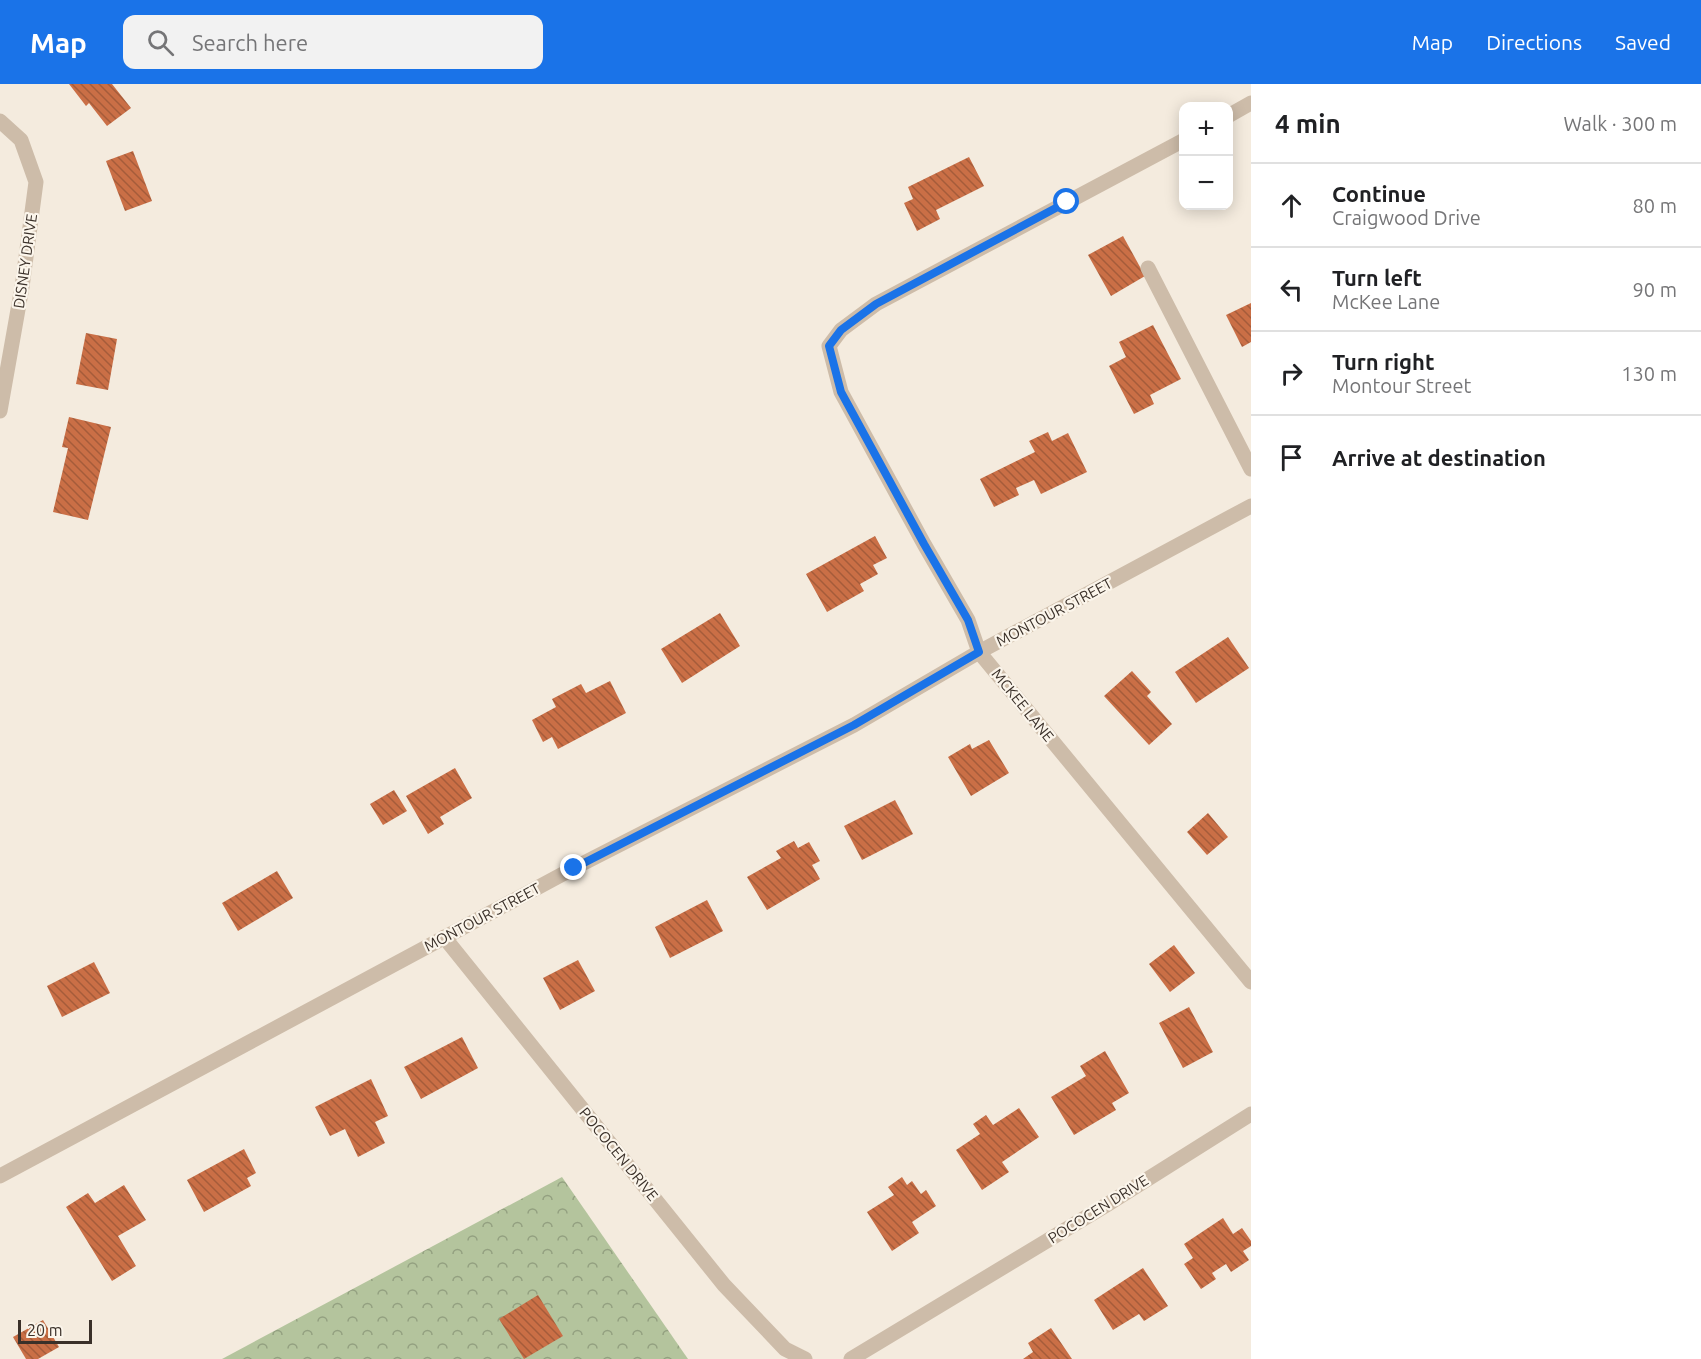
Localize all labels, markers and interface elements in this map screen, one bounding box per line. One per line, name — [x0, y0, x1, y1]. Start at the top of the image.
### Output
search box — [123, 15, 543, 69]
icon: search — [144, 26, 177, 59]
text: Map — [30, 27, 87, 58]
text: Search here — [192, 30, 308, 55]
text: Map — [1412, 30, 1453, 54]
text: Directions — [1486, 30, 1582, 54]
text: Saved — [1615, 30, 1671, 54]
map controls — [1179, 102, 1233, 210]
button: + — [1179, 102, 1233, 156]
text: 4 min — [1275, 109, 1341, 138]
text: Walk · 300 m — [1564, 112, 1677, 135]
button: − — [1179, 156, 1233, 210]
text: Continue — [1332, 181, 1426, 206]
route start — [1053, 188, 1079, 214]
icon: ahead — [1275, 189, 1308, 222]
text: 80 m — [1633, 194, 1677, 217]
text: Craigwood Drive — [1332, 206, 1481, 229]
street label: DISNEY DRIVE — [10, 213, 40, 309]
text: Turn left — [1332, 265, 1422, 290]
icon: left — [1275, 273, 1308, 306]
text: 90 m — [1633, 278, 1677, 301]
text: McKee Lane — [1332, 290, 1440, 313]
text: Turn right — [1332, 349, 1434, 374]
icon: right — [1275, 357, 1308, 390]
text: 130 m — [1621, 362, 1677, 385]
text: Montour Street — [1332, 374, 1471, 397]
icon: arrive — [1275, 441, 1308, 474]
text: Arrive at destination — [1332, 445, 1546, 470]
street label: MONTOUR STREET — [993, 574, 1115, 650]
street label: MCKEE LANE — [989, 665, 1057, 745]
route end — [560, 854, 586, 880]
street label: MONTOUR STREET — [421, 879, 543, 955]
street label: POCOCEN DRIVE — [576, 1104, 662, 1204]
street label: POCOCEN DRIVE — [1045, 1171, 1151, 1247]
scale bar — [18, 1317, 92, 1344]
text: 20 m — [27, 1321, 63, 1339]

